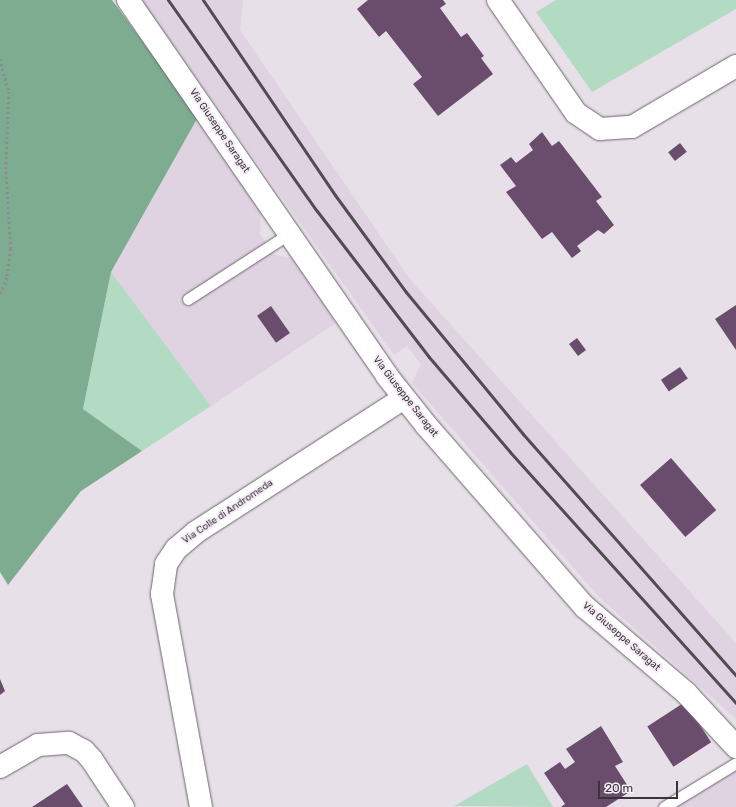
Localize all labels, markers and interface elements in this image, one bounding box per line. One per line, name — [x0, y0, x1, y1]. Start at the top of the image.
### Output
street label: Via Giuseppe Saragat — [186, 87, 252, 175]
street label: Via Giuseppe Saragat — [370, 354, 440, 440]
street label: Via Colle di Andromeda — [180, 477, 276, 547]
street label: Via Giuseppe Saragat — [580, 600, 662, 674]
scale bar — [600, 773, 680, 799]
text: 20 m — [605, 781, 633, 795]

